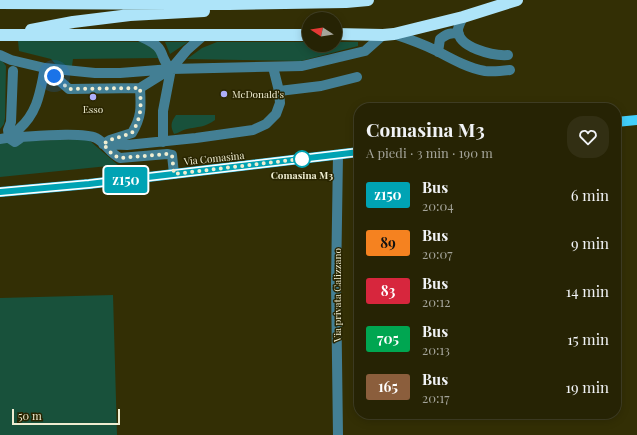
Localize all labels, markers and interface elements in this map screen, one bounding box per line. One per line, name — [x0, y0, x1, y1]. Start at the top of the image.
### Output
north arrow — [302, 12, 342, 52]
map controls — [302, 12, 342, 52]
your location — [44, 66, 64, 86]
place label: McDonald's — [232, 87, 284, 101]
marker: McDonald's — [219, 89, 229, 99]
marker: Esso — [88, 92, 98, 102]
place label: Esso — [83, 102, 104, 116]
text: Comasina M3 — [366, 116, 485, 142]
button: heart — [567, 116, 609, 158]
text: A piedi · 3 min · 190 m — [366, 144, 493, 161]
street label: Via Comasina — [182, 148, 245, 168]
marker: Comasina M3 — [293, 150, 311, 168]
line badge: z150 — [98, 167, 154, 193]
place label: Comasina M3 — [271, 168, 333, 182]
text: z150 — [112, 170, 140, 189]
text: Bus — [422, 177, 448, 197]
text: z150 — [374, 185, 402, 204]
text: 6 min — [571, 185, 609, 205]
text: 20:04 — [422, 197, 454, 214]
text: Bus — [422, 225, 448, 245]
text: 89 — [380, 233, 396, 252]
text: 9 min — [571, 233, 609, 253]
text: 20:07 — [422, 245, 453, 262]
street label: Via privata Calizzano — [330, 248, 344, 343]
text: Bus — [422, 273, 448, 293]
text: 83 — [381, 281, 395, 300]
text: 14 min — [566, 281, 609, 301]
text: 20:12 — [422, 293, 451, 310]
text: Bus — [422, 321, 448, 341]
text: 705 — [377, 329, 399, 348]
text: 15 min — [567, 329, 609, 349]
text: 20:13 — [422, 341, 450, 358]
text: Bus — [422, 369, 448, 389]
text: 165 — [378, 377, 398, 396]
text: 19 min — [565, 377, 609, 397]
text: 20:17 — [422, 389, 450, 406]
scale bar — [12, 407, 120, 426]
text: 50 m — [18, 408, 42, 423]

